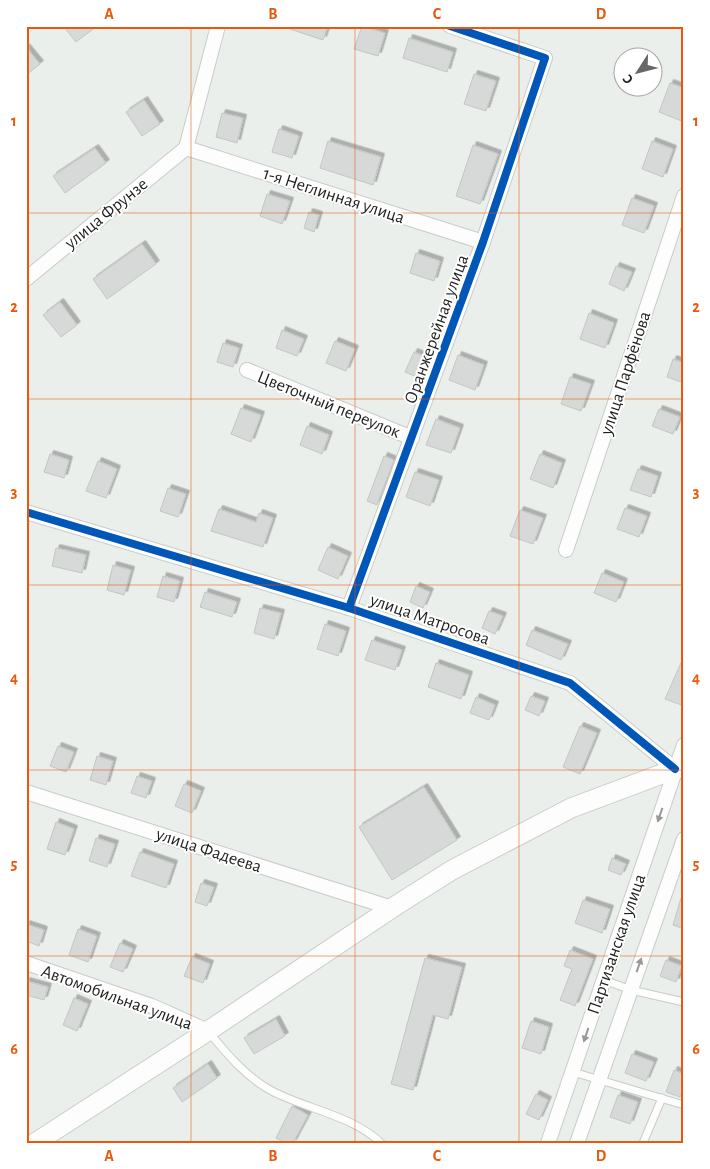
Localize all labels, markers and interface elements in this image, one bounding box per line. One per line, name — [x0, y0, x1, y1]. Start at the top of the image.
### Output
text: A — [104, 6, 114, 22]
text: B — [268, 6, 278, 22]
text: C — [433, 6, 442, 22]
text: D — [596, 6, 607, 22]
north arrow — [612, 48, 662, 98]
text: С — [620, 72, 636, 86]
text: 1 — [11, 113, 17, 129]
text: 1 — [693, 113, 699, 129]
street label: 1-я Неглинная улица — [261, 165, 407, 227]
street label: улица Фрунзе — [61, 175, 151, 253]
street label: Оранжерейная улица — [402, 252, 472, 406]
text: 2 — [10, 299, 18, 315]
text: 2 — [692, 299, 700, 315]
street label: улица Парфёнова — [597, 309, 654, 438]
street label: Цветочный переулок — [255, 368, 403, 442]
text: 3 — [11, 484, 18, 500]
text: 3 — [693, 484, 700, 500]
street label: улица Матросова — [367, 591, 492, 649]
text: 4 — [10, 670, 18, 686]
text: 4 — [692, 670, 700, 686]
one-way arrow — [655, 808, 663, 823]
street label: улица Фадеева — [153, 825, 264, 876]
text: 5 — [11, 856, 18, 872]
text: 5 — [693, 856, 700, 872]
street label: Партизанская улица — [585, 872, 649, 1017]
one-way arrow — [636, 957, 643, 972]
street label: Автомобильная улица — [39, 961, 195, 1034]
one-way arrow — [581, 1028, 589, 1043]
text: 6 — [10, 1041, 18, 1057]
text: 6 — [692, 1041, 700, 1057]
text: A — [104, 1148, 114, 1164]
text: B — [268, 1148, 278, 1164]
text: C — [433, 1148, 442, 1164]
text: D — [596, 1148, 607, 1164]

